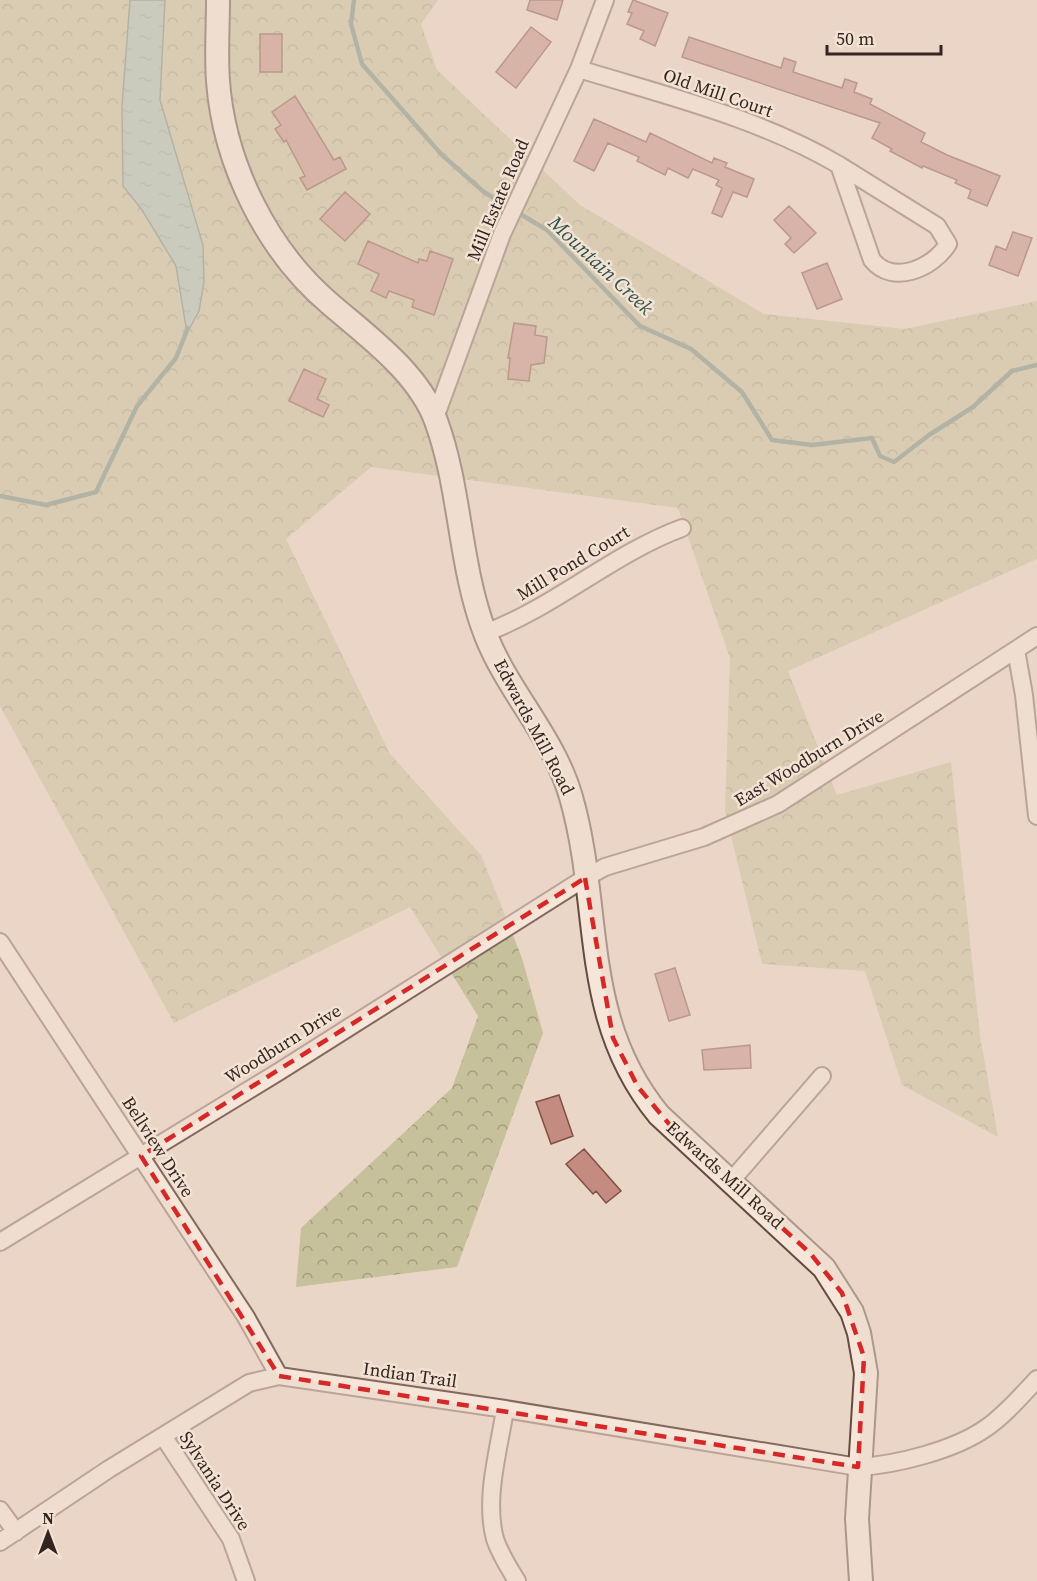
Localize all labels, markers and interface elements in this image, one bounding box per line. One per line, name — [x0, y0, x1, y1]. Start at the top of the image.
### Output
scale bar — [827, 18, 941, 56]
text: 50 m — [836, 26, 874, 51]
street label: Old Mill Court — [660, 62, 776, 123]
street label: Mill Estate Road — [461, 135, 534, 265]
water label: Mountain Creek — [542, 208, 660, 321]
street label: Mill Pond Court — [512, 519, 634, 606]
street label: Edwards Mill Road — [488, 655, 581, 799]
street label: East Woodburn Drive — [729, 703, 888, 812]
street label: Woodburn Drive — [220, 998, 346, 1089]
street label: Bellview Drive — [116, 1091, 200, 1202]
street label: Edwards Mill Road — [661, 1115, 790, 1234]
street label: Indian Trail — [361, 1356, 459, 1393]
street label: Sylvania Drive — [174, 1426, 257, 1535]
north arrow — [18, 1503, 78, 1563]
text: N — [42, 1507, 54, 1529]

